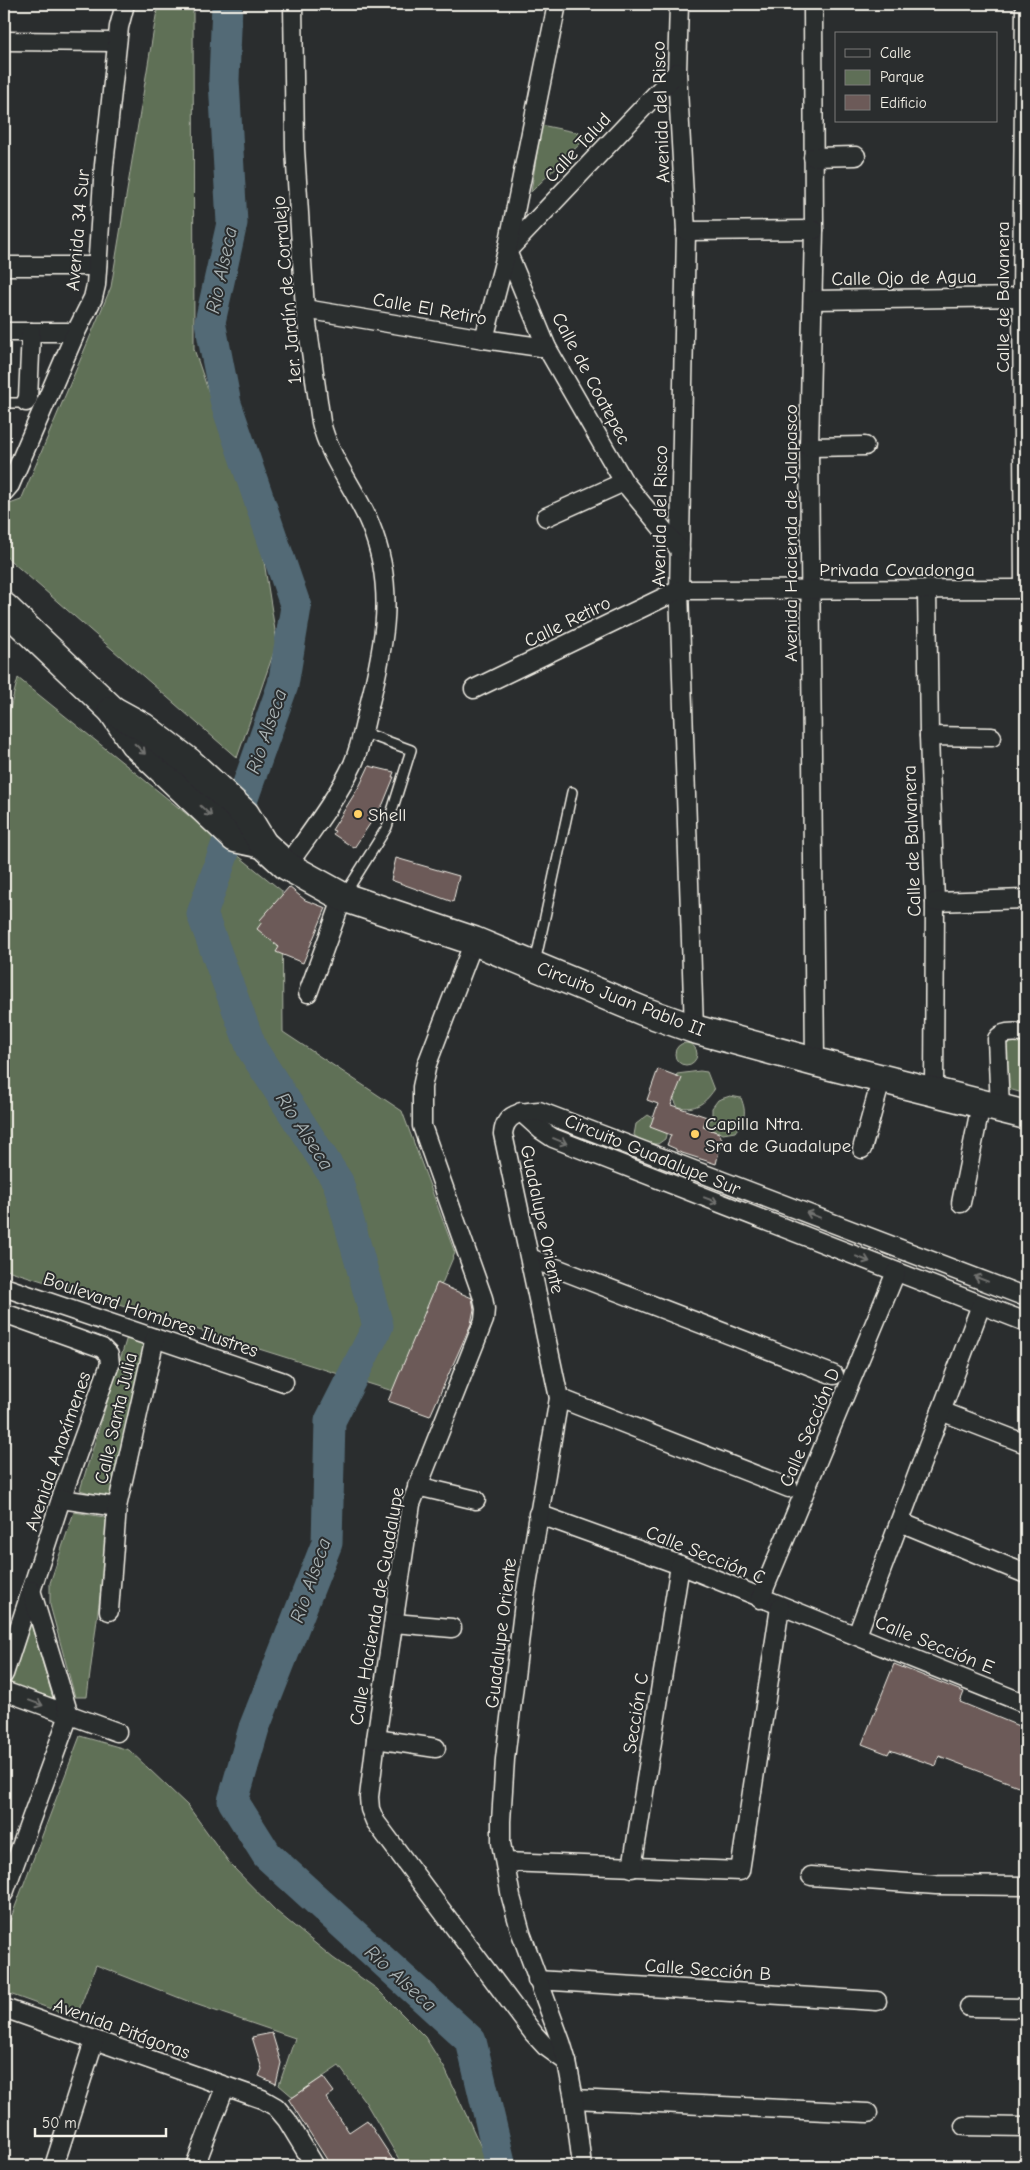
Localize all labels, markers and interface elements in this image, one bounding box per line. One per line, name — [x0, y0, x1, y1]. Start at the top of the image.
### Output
legend — [835, 32, 998, 122]
street label: Avenida del Risco — [648, 41, 674, 183]
text: Calle — [880, 44, 912, 62]
text: Parque — [880, 68, 925, 86]
text: Edificio — [880, 94, 927, 112]
street label: Calle Talud — [540, 108, 616, 187]
street label: Avenida 34 Sur — [62, 168, 94, 292]
street label: 1er. Jardín de Corralejo — [268, 195, 306, 385]
street label: Calle de Balvanera — [992, 221, 1014, 373]
water label: Rio Alseca — [201, 225, 242, 316]
street label: Calle Ojo de Agua — [831, 266, 977, 290]
street label: Calle El Retiro — [371, 288, 488, 330]
street label: Calle de Coatepec — [547, 309, 635, 448]
street label: Avenida Hacienda de Jalapasco — [780, 404, 802, 662]
street label: Avenida del Risco — [648, 445, 672, 587]
street label: Privada Covadonga — [819, 559, 975, 581]
street label: Calle Retiro — [521, 592, 614, 652]
water label: Rio Alseca — [241, 686, 292, 777]
one-way arrow — [134, 743, 147, 755]
street label: Calle de Balvanera — [898, 765, 926, 917]
place label: Shell — [368, 804, 407, 826]
one-way arrow — [200, 805, 213, 817]
marker: Shell — [352, 808, 364, 820]
street label: Circuito Juan Pablo II — [534, 957, 708, 1041]
water label: Rio Alseca — [271, 1088, 338, 1174]
street label: Circuito Guadalupe Sur — [561, 1110, 744, 1201]
place label: Capilla Ntra. Sra de Guadalupe — [705, 1113, 851, 1157]
marker: Capilla Ntra. Sra de Guadalupe — [689, 1128, 701, 1140]
one-way arrow — [552, 1136, 567, 1146]
street label: Guadalupe Oriente — [516, 1143, 569, 1296]
one-way arrow — [703, 1195, 718, 1205]
one-way arrow — [805, 1210, 821, 1219]
one-way arrow — [855, 1254, 870, 1264]
street label: Boulevard Hombres Ilustres — [40, 1268, 261, 1362]
one-way arrow — [974, 1274, 989, 1283]
street label: Calle Santa Julia — [90, 1350, 142, 1486]
street label: Calle Sección D — [775, 1365, 845, 1490]
street label: Avenida Anaxímenes — [20, 1369, 96, 1534]
street label: Calle Hacienda de Guadalupe — [345, 1485, 409, 1727]
street label: Calle Sección C — [643, 1521, 769, 1589]
water label: Rio Alseca — [285, 1535, 336, 1626]
street label: Guadalupe Oriente — [481, 1557, 521, 1710]
street label: Calle Sección E — [872, 1611, 997, 1679]
street label: Sección C — [619, 1671, 653, 1755]
one-way arrow — [28, 1699, 44, 1708]
water label: Rio Alseca — [360, 1940, 441, 2016]
street label: Calle Sección B — [644, 1955, 772, 1985]
street label: Avenida Pitágoras — [50, 1994, 193, 2064]
scale bar — [35, 2105, 166, 2137]
text: 50 m — [42, 2114, 77, 2132]

